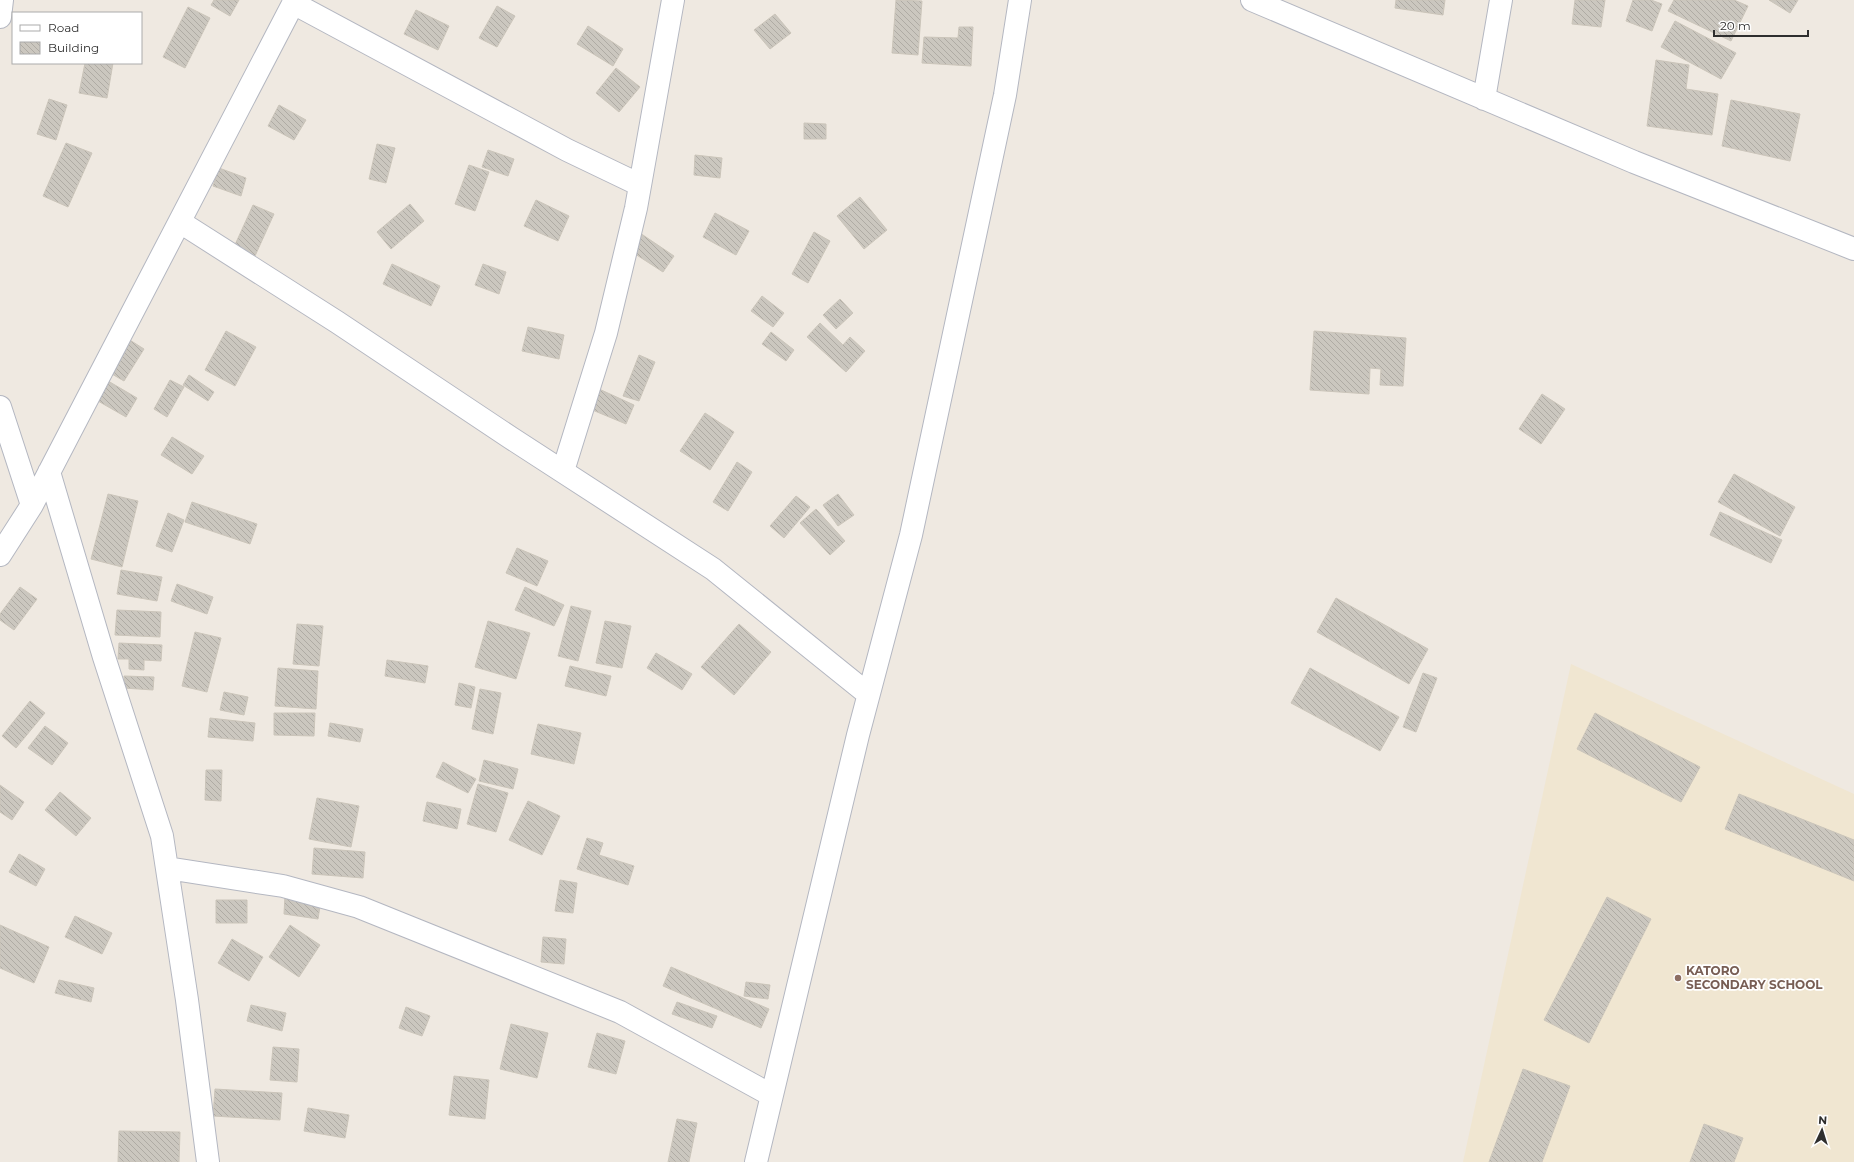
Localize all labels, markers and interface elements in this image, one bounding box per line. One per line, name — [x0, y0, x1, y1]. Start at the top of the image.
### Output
legend — [12, 12, 142, 64]
scale bar — [1714, 12, 1808, 38]
text: 20 m — [1720, 18, 1751, 33]
text: Road — [48, 20, 79, 35]
text: Building — [48, 40, 99, 55]
place label: KATORO SECONDARY SCHOOL — [1686, 963, 1823, 992]
marker: KATORO SECONDARY SCHOOL — [1673, 973, 1683, 983]
north arrow — [1802, 1110, 1842, 1150]
text: N — [1818, 1113, 1828, 1127]

